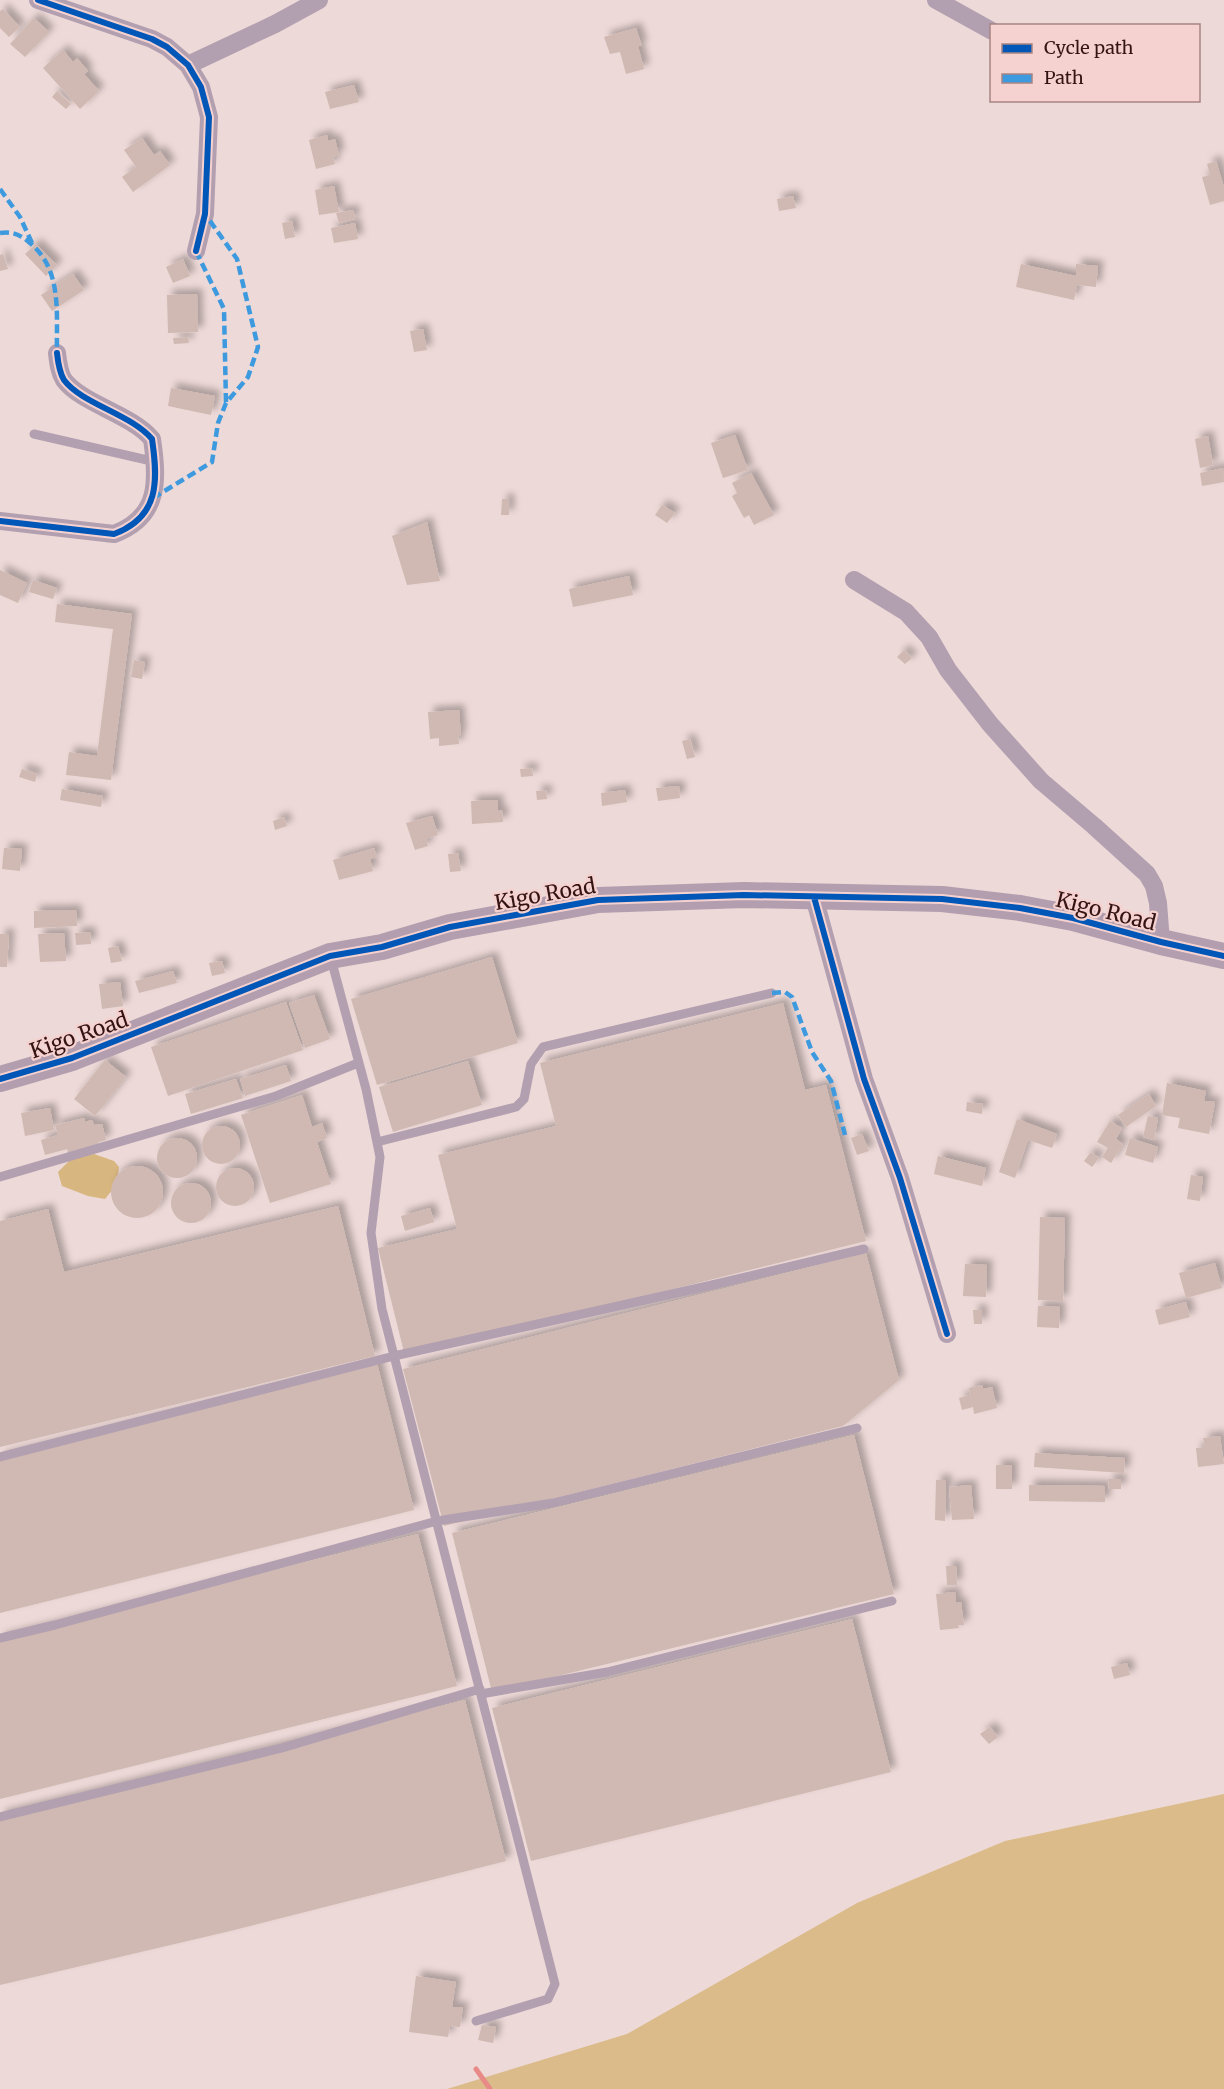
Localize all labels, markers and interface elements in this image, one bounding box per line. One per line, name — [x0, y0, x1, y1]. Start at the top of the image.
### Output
legend — [990, 24, 1200, 102]
text: Cycle path — [1044, 36, 1134, 59]
text: Path — [1044, 66, 1084, 89]
street label: Kigo Road — [492, 872, 598, 916]
street label: Kigo Road — [1053, 886, 1159, 937]
street label: Kigo Road — [26, 1005, 132, 1064]

